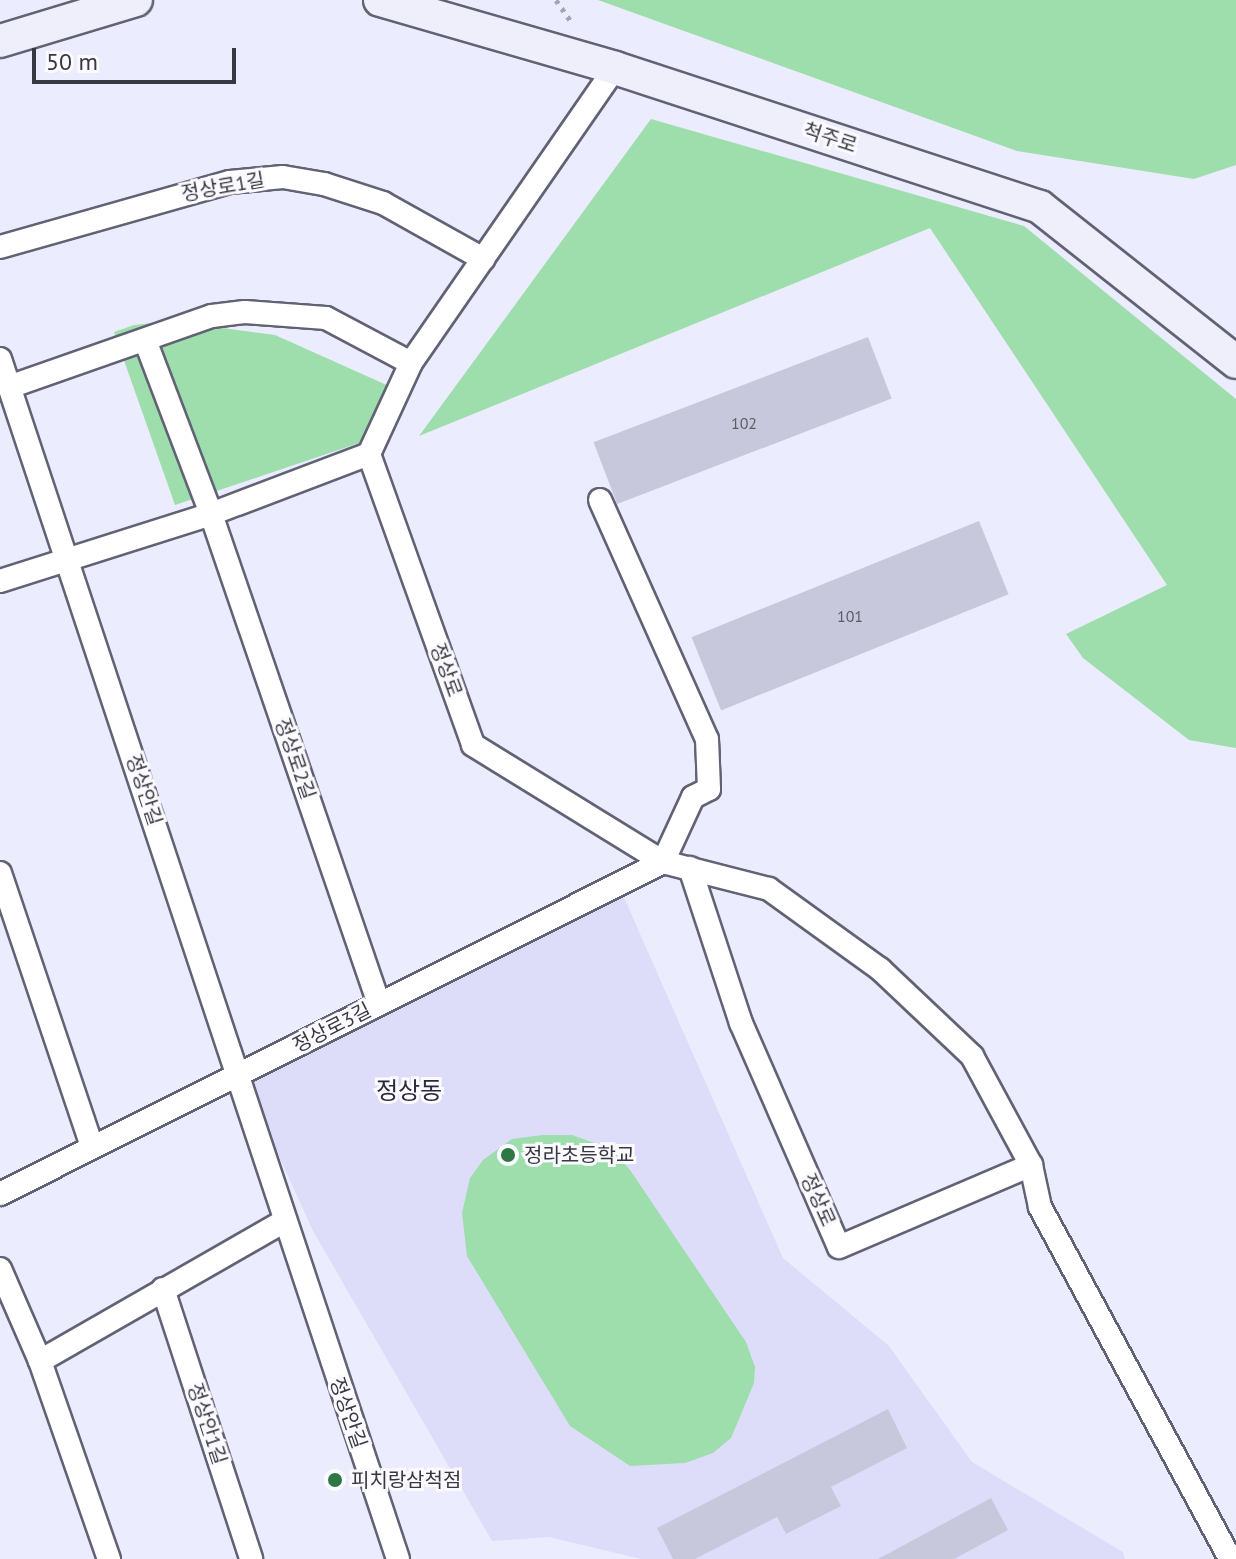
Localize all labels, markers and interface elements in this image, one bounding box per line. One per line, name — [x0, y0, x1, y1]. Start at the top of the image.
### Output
scale bar — [36, 32, 240, 82]
text: 50 m — [46, 46, 98, 77]
street label: 척주로 — [800, 118, 860, 158]
street label: 정상로1길 — [179, 168, 267, 206]
house number: 102 — [731, 413, 757, 433]
house number: 101 — [837, 606, 863, 626]
street label: 정상로 — [425, 640, 467, 700]
street label: 정상로2길 — [270, 715, 320, 803]
street label: 정상안길 — [121, 751, 167, 829]
street label: 정상로3길 — [289, 998, 375, 1058]
district label: 정상동 — [376, 1077, 442, 1105]
place label: 정라초등학교 — [524, 1143, 634, 1167]
marker: 정라초등학교 — [499, 1146, 517, 1164]
street label: 정상로 — [796, 1170, 840, 1230]
street label: 정상안길 — [325, 1374, 371, 1452]
street label: 정상안1길 — [183, 1380, 231, 1468]
place label: 피치랑삼척점 — [351, 1468, 461, 1492]
marker: 피치랑삼척점 — [326, 1471, 344, 1489]

